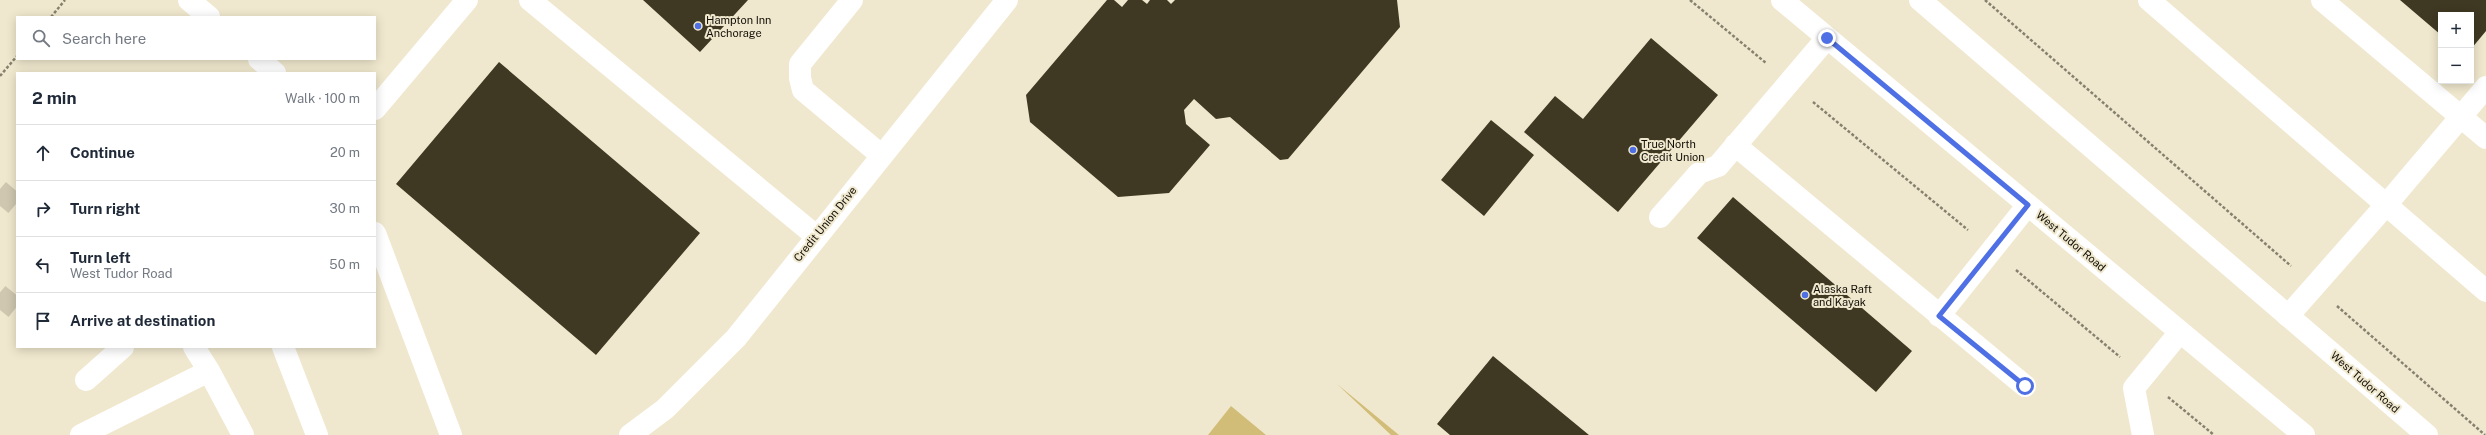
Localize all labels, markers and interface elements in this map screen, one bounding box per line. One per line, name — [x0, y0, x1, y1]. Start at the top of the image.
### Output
map controls — [2438, 12, 2474, 84]
button: + — [2438, 12, 2474, 48]
place label: Hampton Inn Anchorage — [706, 14, 771, 39]
search box — [16, 16, 376, 60]
marker: Hampton Inn Anchorage — [693, 21, 703, 31]
icon: search — [30, 27, 52, 49]
route end — [1818, 29, 1836, 47]
text: Search here — [62, 30, 146, 47]
button: − — [2438, 48, 2474, 84]
text: 2 min — [32, 88, 77, 108]
text: Walk · 100 m — [285, 91, 360, 106]
place label: True North Credit Union — [1641, 138, 1705, 163]
icon: ahead — [32, 142, 54, 164]
text: Continue — [70, 144, 135, 161]
text: 20 m — [330, 145, 360, 160]
marker: True North Credit Union — [1628, 145, 1638, 155]
street label: Credit Union Drive — [791, 184, 859, 264]
icon: right — [32, 198, 54, 220]
text: Turn right — [70, 200, 140, 217]
text: 30 m — [330, 201, 360, 216]
street label: West Tudor Road — [2034, 209, 2108, 273]
text: Turn left — [70, 249, 131, 266]
icon: left — [32, 254, 54, 276]
text: 50 m — [329, 257, 360, 272]
text: West Tudor Road — [70, 266, 172, 281]
place label: Alaska Raft and Kayak — [1813, 283, 1872, 308]
marker: Alaska Raft and Kayak — [1800, 290, 1810, 300]
icon: arrive — [32, 310, 54, 332]
text: Arrive at destination — [70, 312, 215, 329]
street label: West Tudor Road — [2328, 349, 2402, 415]
route start — [2016, 377, 2034, 395]

